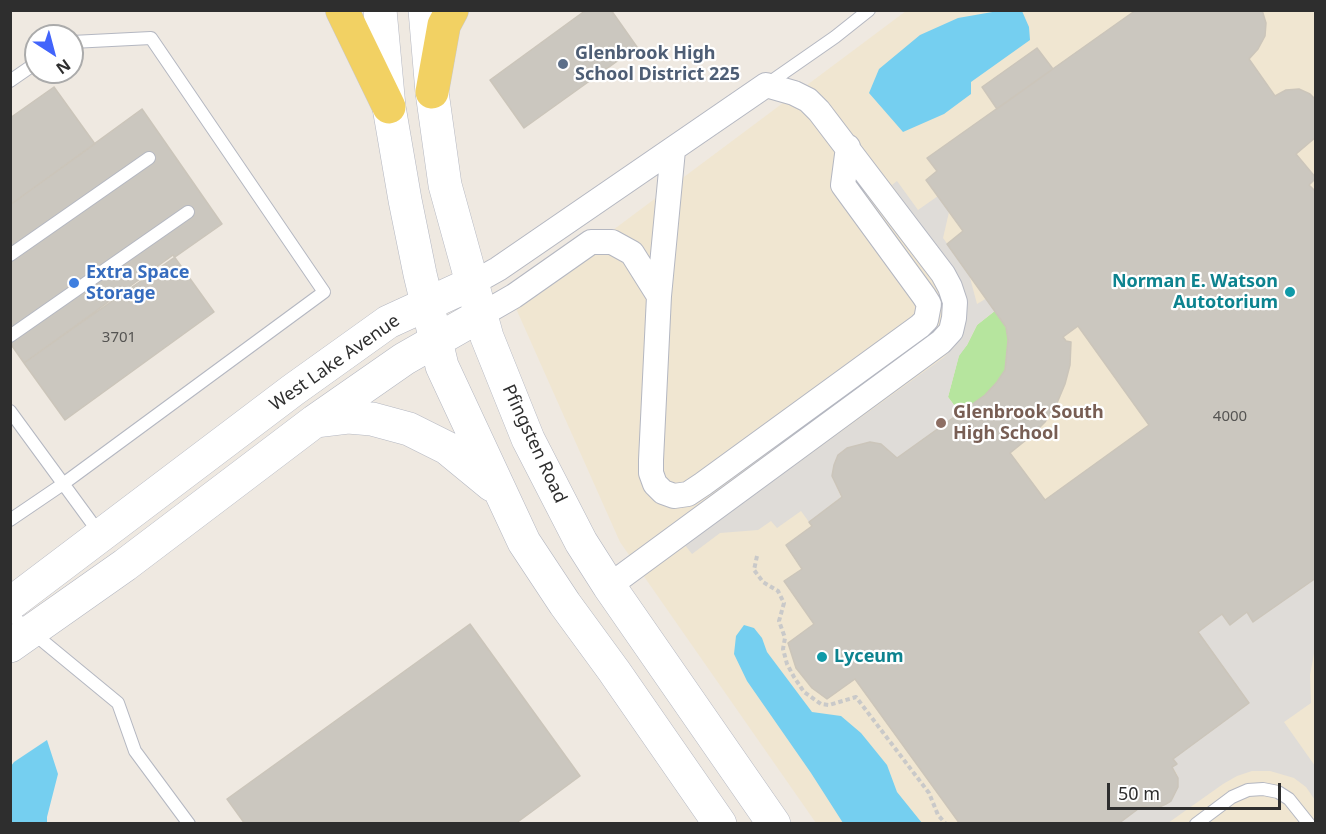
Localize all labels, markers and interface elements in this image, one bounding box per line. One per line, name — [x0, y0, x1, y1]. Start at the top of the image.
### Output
north arrow — [24, 24, 84, 84]
place label: Glenbrook High School District 225 — [575, 43, 740, 86]
text: N — [52, 54, 75, 80]
marker: Glenbrook High School District 225 — [556, 57, 570, 71]
place label: Extra Space Storage — [86, 262, 190, 304]
place label: Norman E. Watson Autotorium — [1112, 271, 1278, 314]
marker: Extra Space Storage — [67, 276, 81, 290]
marker: Norman E. Watson Autotorium — [1283, 285, 1297, 299]
street label: West Lake Avenue — [266, 310, 404, 416]
house number: 3701 — [102, 329, 136, 347]
street label: Pfingsten Road — [497, 381, 571, 507]
place label: Glenbrook South High School — [953, 402, 1104, 444]
house number: 4000 — [1213, 408, 1247, 426]
marker: Glenbrook South High School — [934, 416, 948, 430]
place label: Lyceum — [834, 646, 904, 668]
marker: Lyceum — [815, 650, 829, 664]
scale bar — [1110, 771, 1284, 809]
text: 50 m — [1118, 781, 1160, 805]

